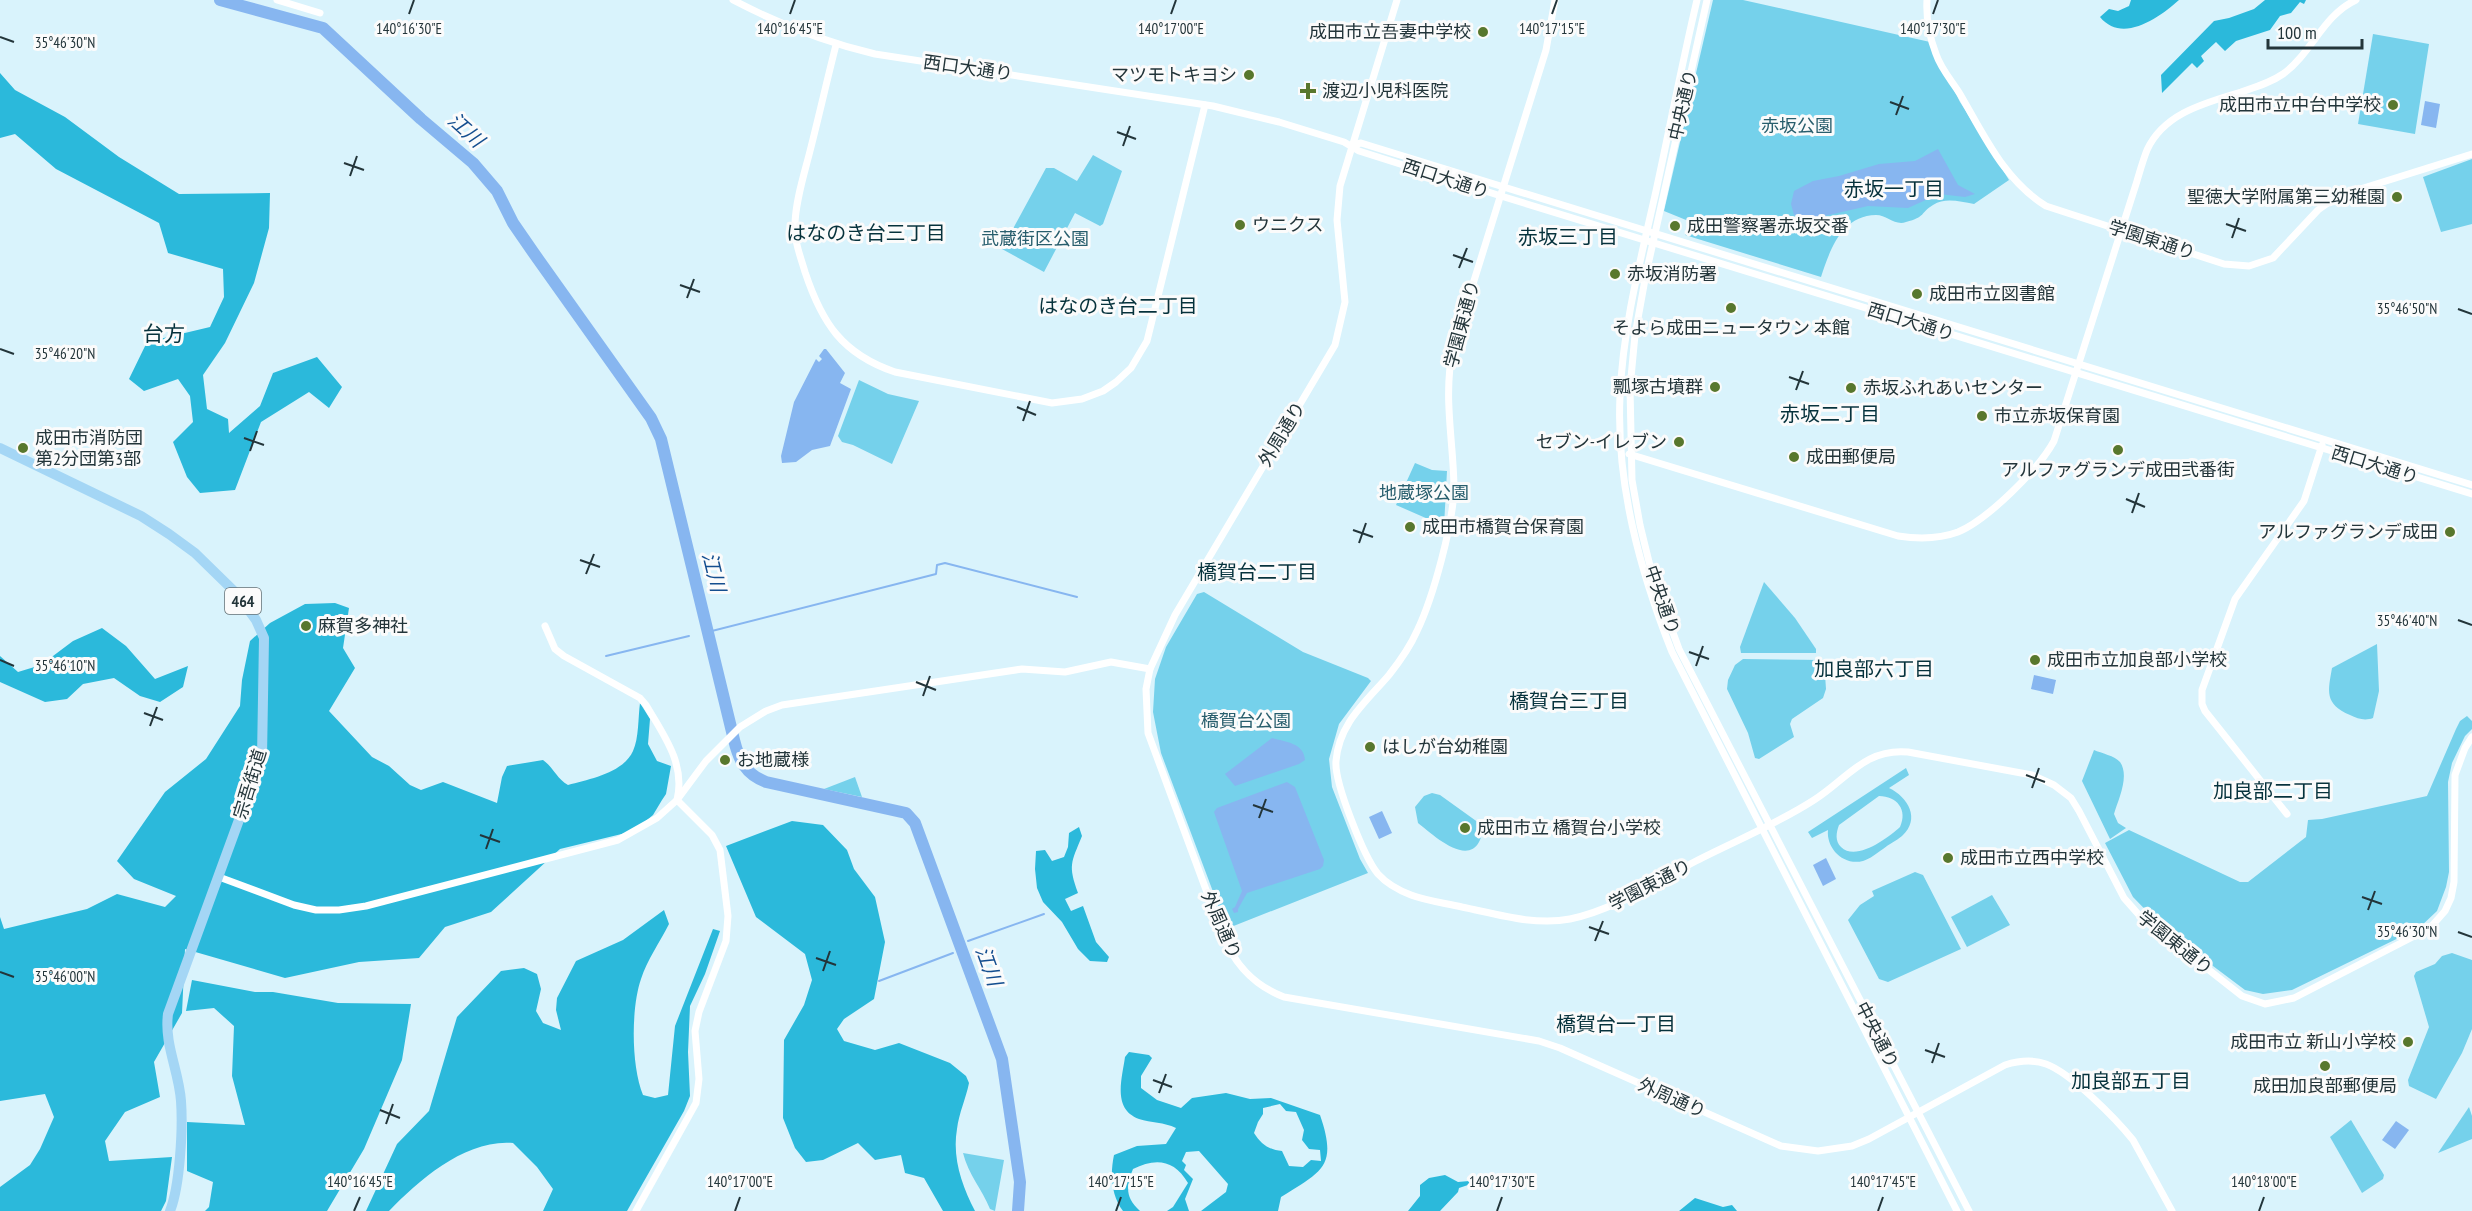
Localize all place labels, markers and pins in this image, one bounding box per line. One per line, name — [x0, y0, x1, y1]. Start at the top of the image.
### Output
place label: 成田市立吾妻中学校 — [1309, 20, 1471, 43]
marker: 成田市立吾妻中学校 — [1476, 25, 1490, 39]
place label: マツモトキヨシ — [1111, 63, 1237, 86]
marker: マツモトキヨシ — [1242, 68, 1256, 82]
place label: 渡辺小児科医院 — [1322, 79, 1448, 102]
marker: 渡辺小児科医院 — [1299, 82, 1317, 100]
place label: 成田市立中台中学校 — [2219, 93, 2381, 116]
marker: 成田市立中台中学校 — [2386, 98, 2400, 112]
place label: 聖徳大学附属第三幼稚園 — [2187, 185, 2385, 208]
marker: 聖徳大学附属第三幼稚園 — [2390, 190, 2404, 204]
place label: ウニクス — [1252, 213, 1323, 236]
place label: 成田警察署赤坂交番 — [1687, 214, 1849, 237]
marker: ウニクス — [1233, 218, 1247, 232]
marker: 成田警察署赤坂交番 — [1668, 219, 1682, 233]
place label: 赤坂消防署 — [1627, 262, 1717, 285]
marker: 赤坂消防署 — [1608, 267, 1622, 281]
place label: 成田市立図書館 — [1929, 282, 2055, 305]
marker: 成田市立図書館 — [1910, 287, 1924, 301]
marker: そよら成田ニュータウン 本館 — [1724, 301, 1738, 315]
place label: そよら成田ニュータウン 本館 — [1612, 316, 1850, 339]
place label: 瓢塚古墳群 — [1613, 375, 1703, 398]
place label: 赤坂ふれあいセンター — [1863, 376, 2043, 399]
marker: 瓢塚古墳群 — [1708, 380, 1722, 394]
marker: 赤坂ふれあいセンター — [1844, 381, 1858, 395]
place label: 市立赤坂保育園 — [1994, 404, 2120, 427]
marker: 市立赤坂保育園 — [1975, 409, 1989, 423]
place label: 成田市消防団 第2分団第3部 — [35, 426, 143, 470]
place label: セブン-イレブン — [1536, 430, 1667, 453]
marker: セブン-イレブン — [1672, 435, 1686, 449]
marker: 成田市消防団 第2分団第3部 — [16, 441, 30, 455]
marker: アルファグランデ成田弐番街 — [2111, 443, 2125, 457]
place label: 成田郵便局 — [1806, 445, 1896, 468]
marker: 成田郵便局 — [1787, 450, 1801, 464]
place label: アルファグランデ成田弐番街 — [2001, 458, 2235, 481]
place label: 成田市橋賀台保育園 — [1422, 515, 1584, 538]
marker: 成田市橋賀台保育園 — [1403, 520, 1417, 534]
place label: アルファグランデ成田 — [2258, 520, 2438, 543]
marker: アルファグランデ成田 — [2443, 525, 2457, 539]
place label: 麻賀多神社 — [318, 614, 408, 637]
marker: 麻賀多神社 — [299, 619, 313, 633]
place label: 成田市立加良部小学校 — [2047, 648, 2227, 671]
marker: 成田市立加良部小学校 — [2028, 653, 2042, 667]
place label: はしが台幼稚園 — [1382, 735, 1508, 758]
marker: はしが台幼稚園 — [1363, 740, 1377, 754]
place label: お地蔵様 — [737, 748, 809, 771]
marker: お地蔵様 — [718, 753, 732, 767]
place label: 成田市立 橋賀台小学校 — [1477, 816, 1661, 839]
marker: 成田市立 橋賀台小学校 — [1458, 821, 1472, 835]
place label: 成田市立西中学校 — [1960, 846, 2104, 869]
marker: 成田市立西中学校 — [1941, 851, 1955, 865]
place label: 成田市立 新山小学校 — [2230, 1030, 2396, 1053]
marker: 成田市立 新山小学校 — [2401, 1035, 2415, 1049]
marker: 成田加良部郵便局 — [2318, 1059, 2332, 1073]
place label: 成田加良部郵便局 — [2253, 1074, 2397, 1097]

